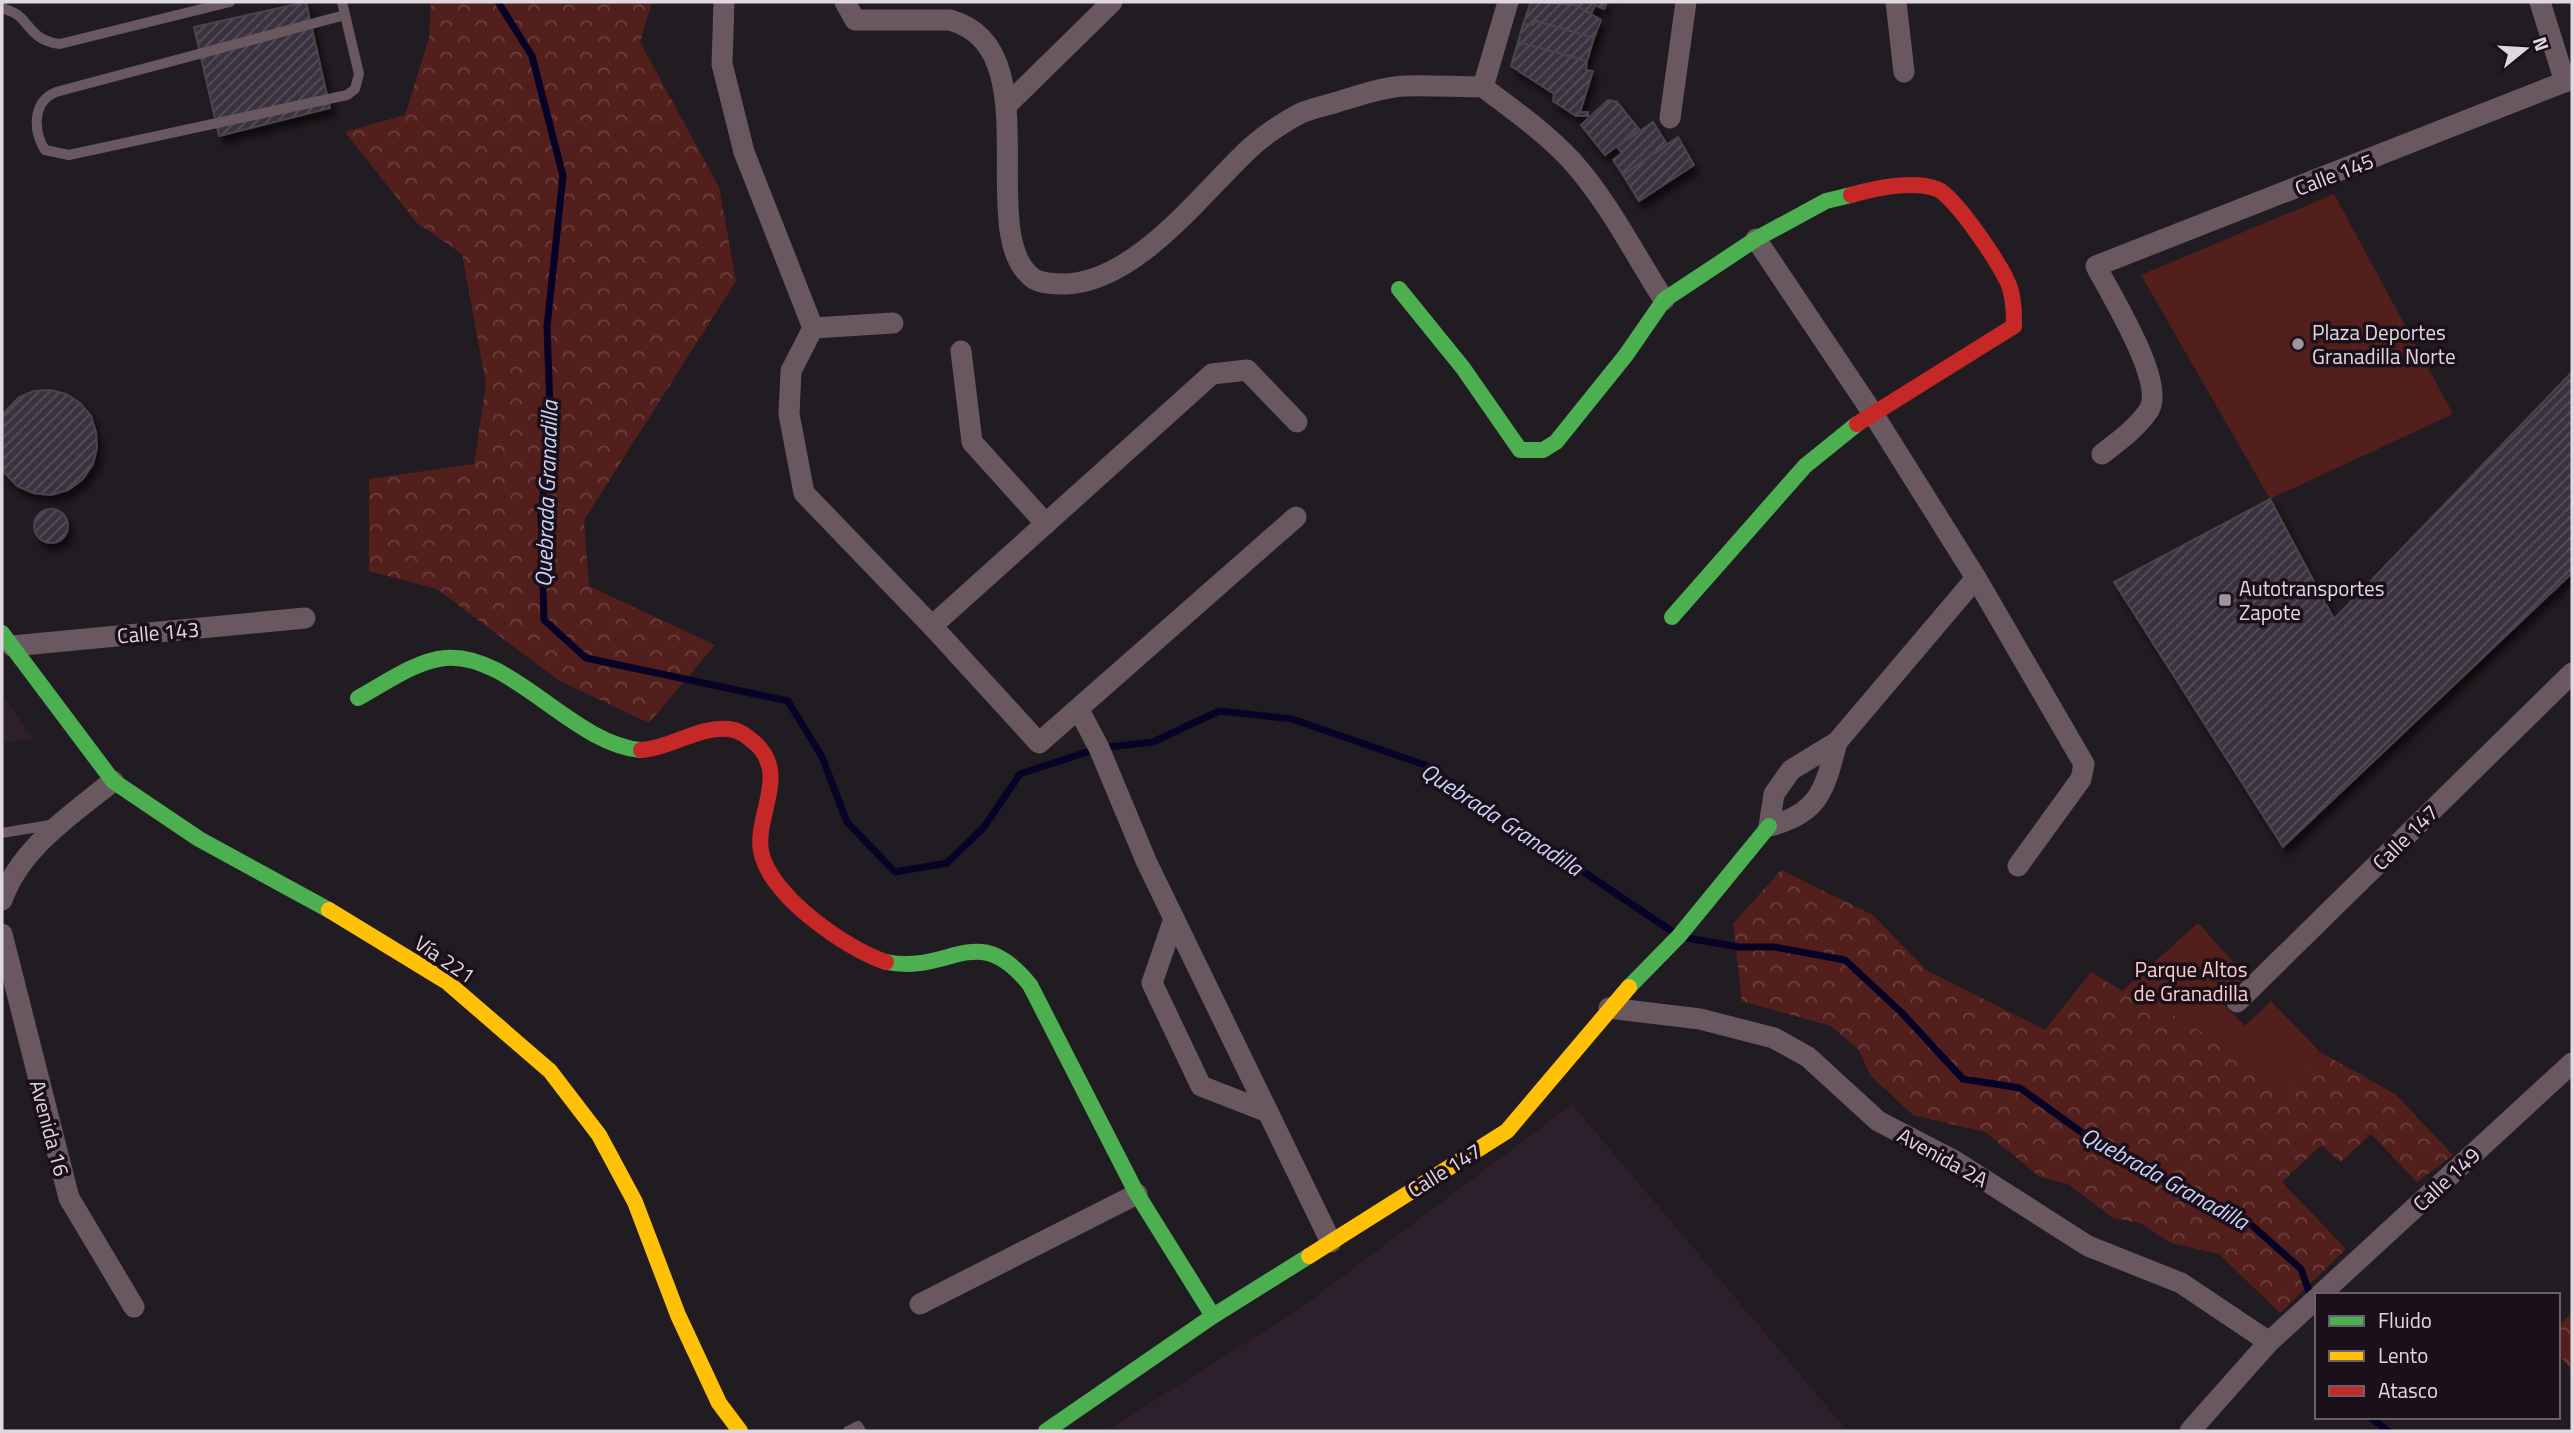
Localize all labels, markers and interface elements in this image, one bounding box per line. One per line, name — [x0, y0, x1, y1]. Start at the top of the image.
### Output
north arrow — [2490, 14, 2560, 84]
text: N — [2526, 33, 2557, 54]
street label: Calle 145 — [2290, 144, 2378, 204]
place label: Plaza Deportes Granadilla Norte — [2312, 316, 2456, 372]
marker: Plaza Deportes Granadilla Norte — [2290, 336, 2306, 352]
water label: Quebrada Granadilla — [525, 399, 567, 588]
place label: Autotransportes Zapote — [2239, 572, 2384, 628]
marker: Autotransportes Zapote — [2217, 592, 2233, 608]
street label: Calle 143 — [116, 612, 200, 652]
water label: Quebrada Granadilla — [1414, 753, 1591, 885]
street label: Calle 147 — [2365, 797, 2445, 877]
street label: Vía 221 — [408, 927, 482, 991]
park label: Parque Altos de Granadilla — [2134, 953, 2249, 1009]
street label: Avenida 16 — [22, 1076, 78, 1180]
water label: Quebrada Granadilla — [2075, 1117, 2256, 1239]
street label: Avenida 2A — [1892, 1119, 1994, 1195]
street label: Calle 147 — [1401, 1135, 1487, 1205]
street label: Calle 149 — [2405, 1139, 2487, 1219]
legend — [2315, 1293, 2560, 1419]
text: Fluido — [2378, 1304, 2432, 1336]
text: Lento — [2378, 1339, 2428, 1371]
text: Atasco — [2378, 1374, 2438, 1406]

